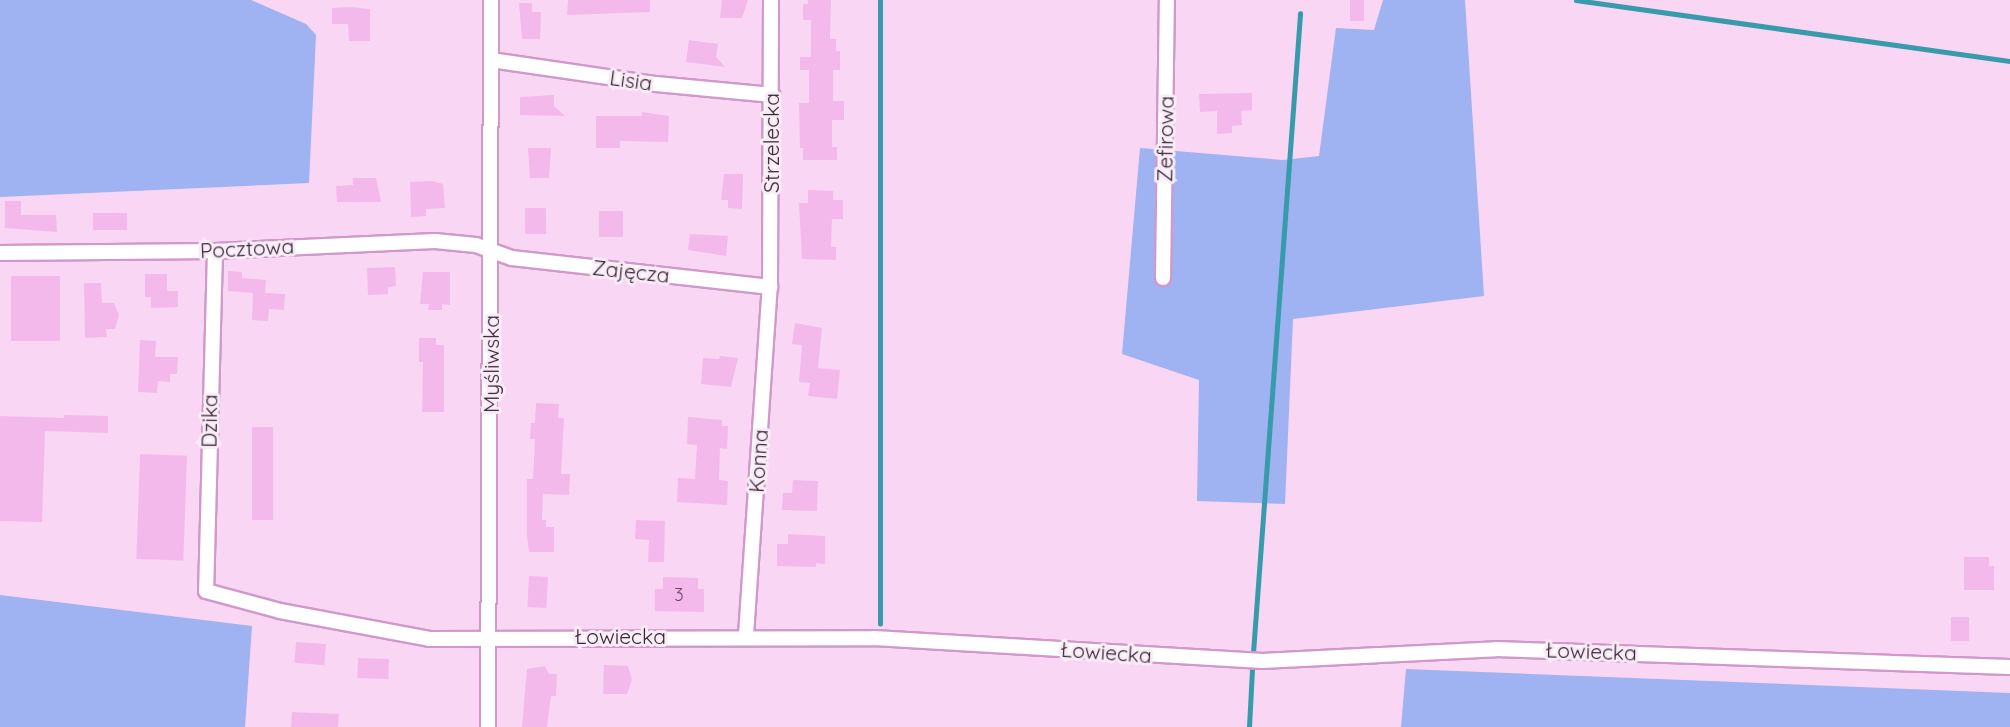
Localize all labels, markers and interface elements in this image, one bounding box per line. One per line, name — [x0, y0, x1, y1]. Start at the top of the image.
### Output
street label: Lisia — [608, 65, 654, 95]
street label: Strzelecka — [758, 93, 784, 193]
street label: Zefirowa — [1152, 96, 1178, 182]
street label: Pocztowa — [199, 233, 295, 263]
street label: Zajęcza — [591, 254, 671, 288]
street label: Myśliwska — [478, 315, 504, 413]
street label: Dzika — [196, 394, 222, 448]
street label: Konna — [743, 428, 773, 494]
house number: 3 — [674, 584, 684, 606]
street label: Łowiecka — [574, 623, 666, 649]
street label: Łowiecka — [1059, 636, 1153, 668]
street label: Łowiecka — [1545, 637, 1637, 665]

